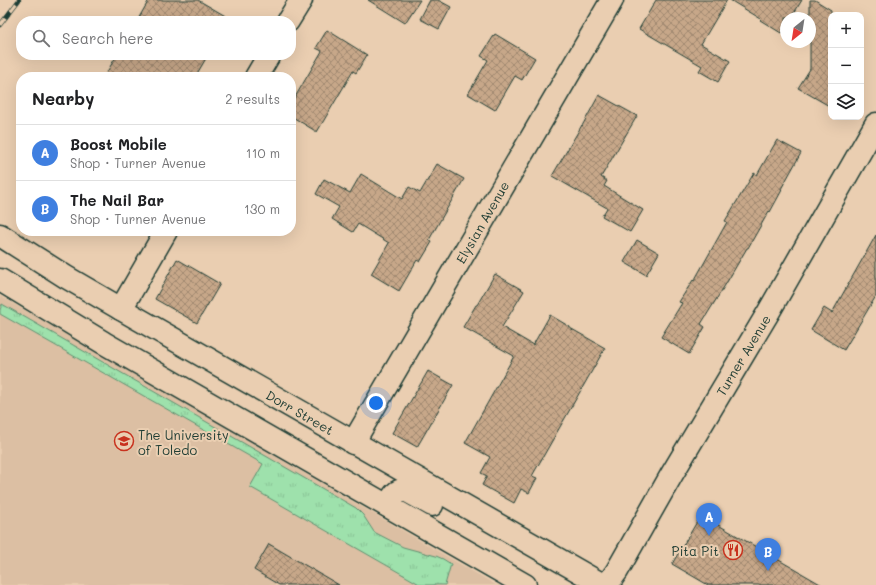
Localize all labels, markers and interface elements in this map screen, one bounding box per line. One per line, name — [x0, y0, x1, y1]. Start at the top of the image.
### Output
north arrow — [780, 12, 816, 48]
map controls — [828, 12, 864, 120]
button: + — [828, 12, 864, 48]
search box — [16, 16, 296, 60]
icon: search — [30, 27, 52, 49]
text: Search here — [62, 28, 153, 48]
button: − — [828, 48, 864, 84]
button: layers — [828, 84, 864, 120]
text: Nearby — [32, 87, 94, 109]
text: 2 results — [225, 90, 280, 107]
text: Boost Mobile — [70, 134, 167, 154]
text: A — [40, 144, 50, 161]
text: 110 m — [246, 144, 280, 161]
text: Shop · Turner Avenue — [70, 154, 206, 171]
street label: Elysian Avenue — [452, 178, 512, 266]
text: The Nail Bar — [70, 190, 164, 210]
text: B — [41, 200, 49, 217]
text: 130 m — [244, 200, 280, 217]
text: Shop · Turner Avenue — [70, 210, 206, 227]
street label: Turner Avenue — [712, 311, 774, 399]
street label: Dorr Street — [263, 386, 337, 438]
your location — [366, 393, 386, 413]
place label: The University of Toledo — [138, 426, 229, 458]
school or university icon: The University of Toledo — [113, 430, 135, 452]
pin: A — [696, 503, 722, 536]
pin: B — [755, 538, 781, 571]
restaurant icon: Pita Pit — [722, 539, 744, 561]
place label: Pita Pit — [671, 542, 719, 559]

